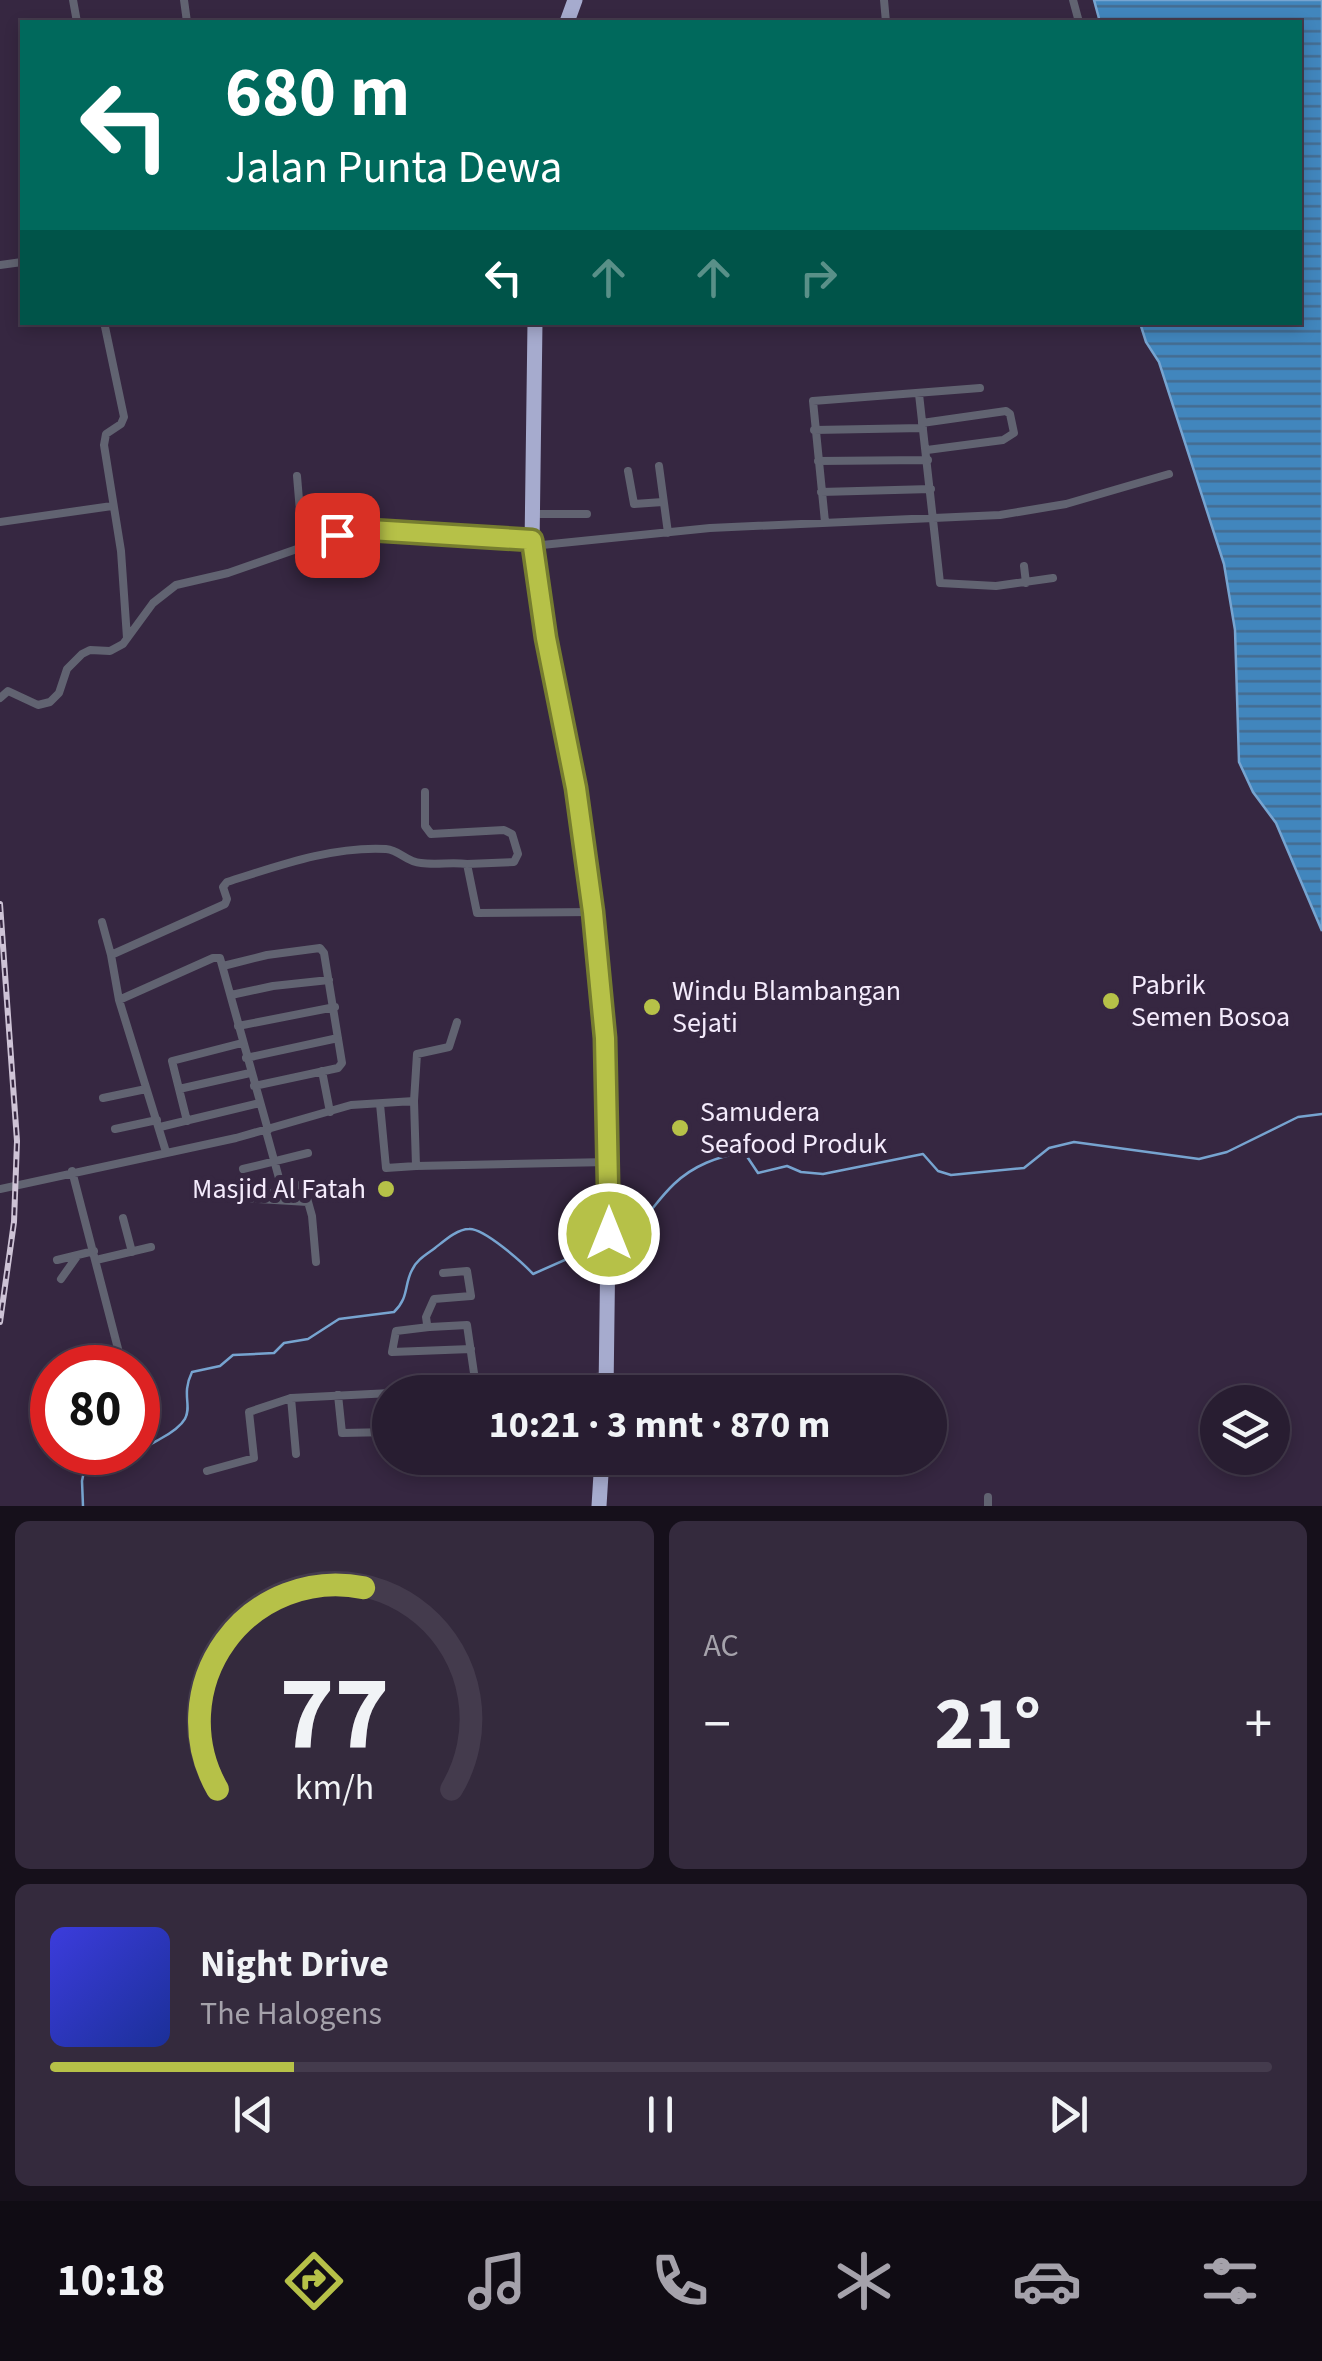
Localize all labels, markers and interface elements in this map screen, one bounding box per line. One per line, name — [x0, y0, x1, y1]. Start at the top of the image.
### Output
text: 680 m — [225, 43, 410, 143]
icon: left — [60, 60, 190, 190]
text: Jalan Punta Dewa — [225, 136, 562, 200]
icon: left — [476, 250, 531, 305]
icon: ahead — [581, 250, 636, 305]
icon: ahead — [686, 250, 741, 305]
icon: right — [791, 250, 846, 305]
pin — [295, 493, 380, 578]
icon: arrive — [310, 508, 365, 563]
place label: Pabrik Semen Bosoa — [1131, 965, 1290, 1037]
place label: Windu Blambangan Sejati — [672, 971, 901, 1043]
marker: Pabrik Semen Bosoa — [1100, 990, 1122, 1012]
marker: Windu Blambangan Sejati — [641, 996, 663, 1018]
place label: Samudera Seafood Produk — [700, 1092, 887, 1164]
marker: Samudera Seafood Produk — [669, 1117, 691, 1139]
place label: Masjid Al Fatah — [192, 1169, 366, 1209]
marker: Masjid Al Fatah — [375, 1178, 397, 1200]
position arrow — [557, 1182, 661, 1286]
speed limit sign: 80 — [30, 1345, 160, 1475]
map controls — [1200, 1385, 1290, 1475]
button: layers — [1200, 1385, 1290, 1475]
text: 10:21 · 3 mnt · 870 m — [489, 1398, 830, 1452]
text: AC — [704, 1623, 739, 1669]
text: 77 — [279, 1641, 389, 1789]
text: 21° — [934, 1671, 1041, 1778]
text: − — [704, 1686, 731, 1764]
text: + — [1245, 1686, 1272, 1764]
text: km/h — [295, 1762, 374, 1813]
text: Night Drive — [200, 1937, 389, 1991]
text: The Halogens — [200, 1991, 382, 2037]
icon: previous — [226, 2087, 281, 2142]
icon: pause — [633, 2087, 688, 2142]
icon: next — [1041, 2087, 1096, 2142]
icon: directions — [279, 2246, 349, 2316]
icon: music — [462, 2246, 532, 2316]
icon: phone — [645, 2246, 715, 2316]
icon: climate — [829, 2246, 899, 2316]
icon: car — [1012, 2246, 1082, 2316]
icon: filters — [1195, 2246, 1265, 2316]
text: 10:18 — [57, 2249, 165, 2313]

